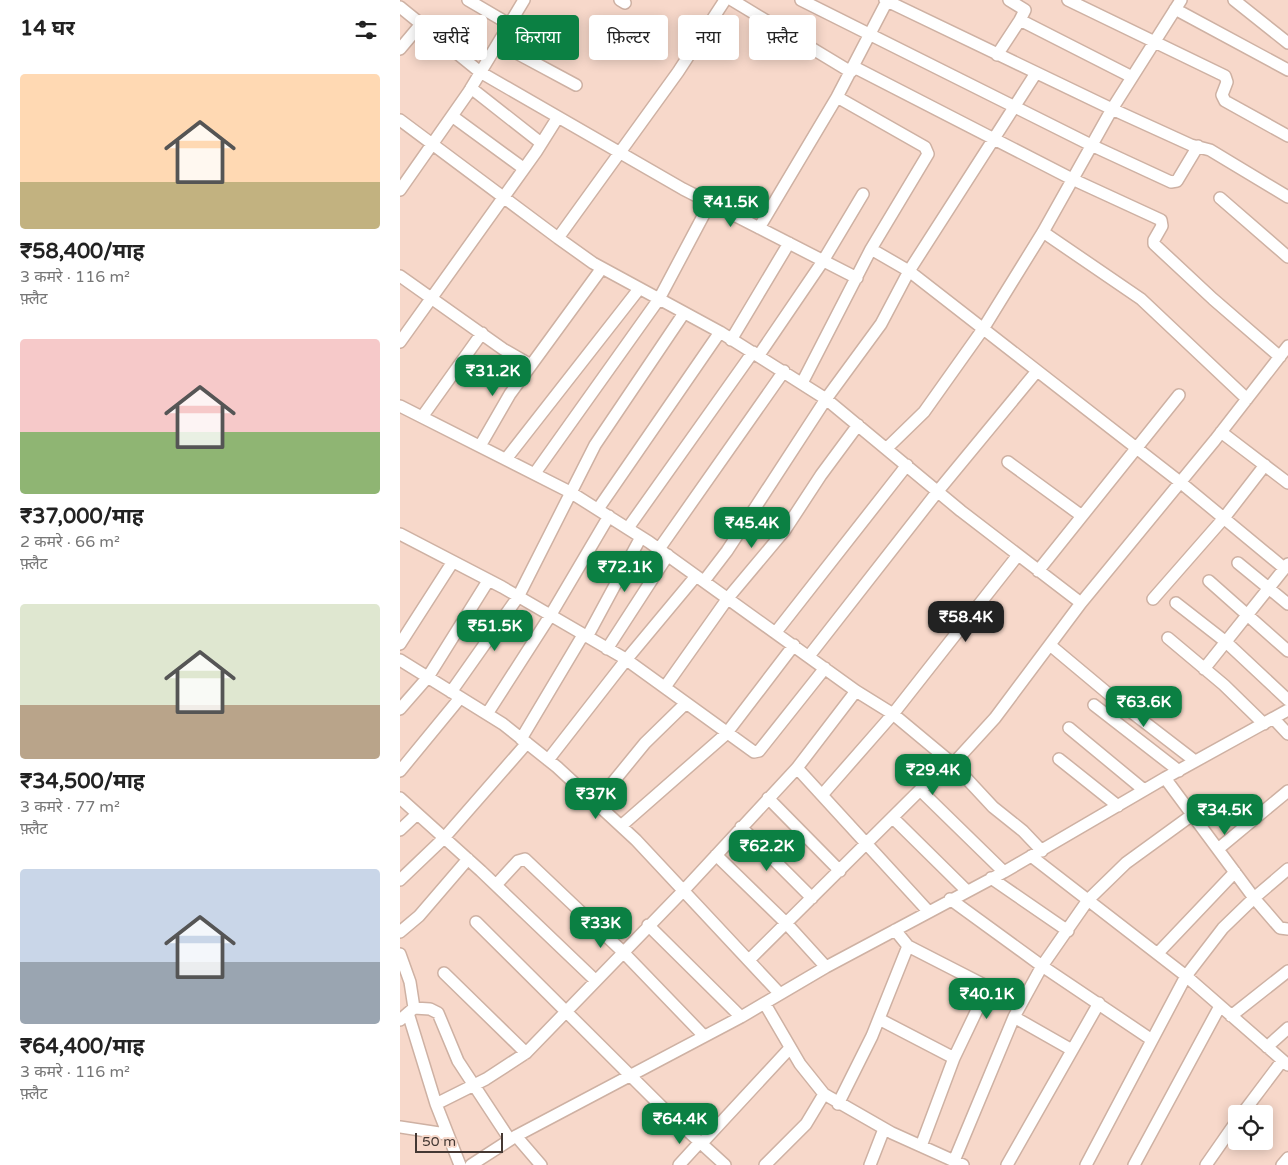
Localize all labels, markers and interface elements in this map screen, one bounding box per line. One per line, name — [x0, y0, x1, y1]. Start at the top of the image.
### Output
chip: खरीदें — [415, 15, 487, 60]
chip: किराया — [497, 15, 579, 60]
chip: फ़िल्टर — [589, 15, 668, 60]
chip: नया — [678, 15, 739, 60]
chip: फ़्लैट — [749, 15, 816, 60]
text: 14 घर — [20, 16, 75, 41]
icon: filters — [352, 16, 380, 44]
icon: home — [155, 107, 245, 197]
pin: ₹41.5K — [690, 186, 772, 228]
text: ₹41.5K — [704, 192, 758, 212]
text: ₹58,400/माह — [20, 239, 144, 264]
text: 3 कमरे · 116 m² — [20, 267, 130, 287]
text: फ़्लैट — [20, 289, 48, 309]
pin: ₹31.2K — [452, 354, 534, 397]
text: ₹31.2K — [466, 361, 520, 381]
icon: home — [155, 372, 245, 462]
text: ₹37,000/माह — [20, 504, 144, 529]
pin: ₹45.4K — [711, 506, 793, 549]
text: ₹45.4K — [725, 513, 779, 533]
text: 2 कमरे · 66 m² — [20, 532, 120, 552]
pin: ₹72.1K — [584, 550, 666, 593]
text: फ़्लैट — [20, 554, 48, 574]
text: ₹72.1K — [598, 557, 652, 577]
pin: ₹58.4K — [925, 600, 1007, 643]
text: ₹58.4K — [939, 607, 993, 627]
pin: ₹51.5K — [454, 610, 536, 652]
text: ₹51.5K — [468, 616, 522, 636]
icon: home — [155, 637, 245, 727]
pin: ₹63.6K — [1103, 686, 1185, 728]
text: ₹63.6K — [1117, 692, 1171, 712]
pin: ₹29.4K — [892, 754, 974, 796]
text: ₹29.4K — [906, 760, 960, 780]
text: ₹34,500/माह — [20, 769, 145, 794]
pin: ₹37K — [566, 778, 626, 820]
text: ₹37K — [576, 784, 616, 804]
pin: ₹34.5K — [1184, 794, 1266, 836]
text: 3 कमरे · 77 m² — [20, 797, 120, 817]
text: ₹34.5K — [1198, 800, 1252, 820]
text: फ़्लैट — [20, 819, 48, 839]
pin: ₹62.2K — [726, 830, 808, 872]
text: ₹62.2K — [740, 836, 794, 856]
icon: home — [155, 902, 245, 992]
pin: ₹33K — [571, 906, 631, 949]
text: ₹33K — [581, 913, 621, 933]
pin: ₹40.1K — [946, 978, 1028, 1020]
text: ₹40.1K — [960, 984, 1014, 1004]
text: ₹64,400/माह — [20, 1034, 144, 1059]
text: 3 कमरे · 116 m² — [20, 1062, 130, 1082]
text: फ़्लैट — [20, 1084, 48, 1104]
pin: ₹64.4K — [639, 1102, 721, 1145]
map controls — [1228, 1105, 1273, 1150]
button: locate — [1228, 1105, 1273, 1150]
text: ₹64.4K — [653, 1109, 707, 1129]
scale bar — [415, 1130, 502, 1153]
text: 50 m — [422, 1133, 456, 1150]

